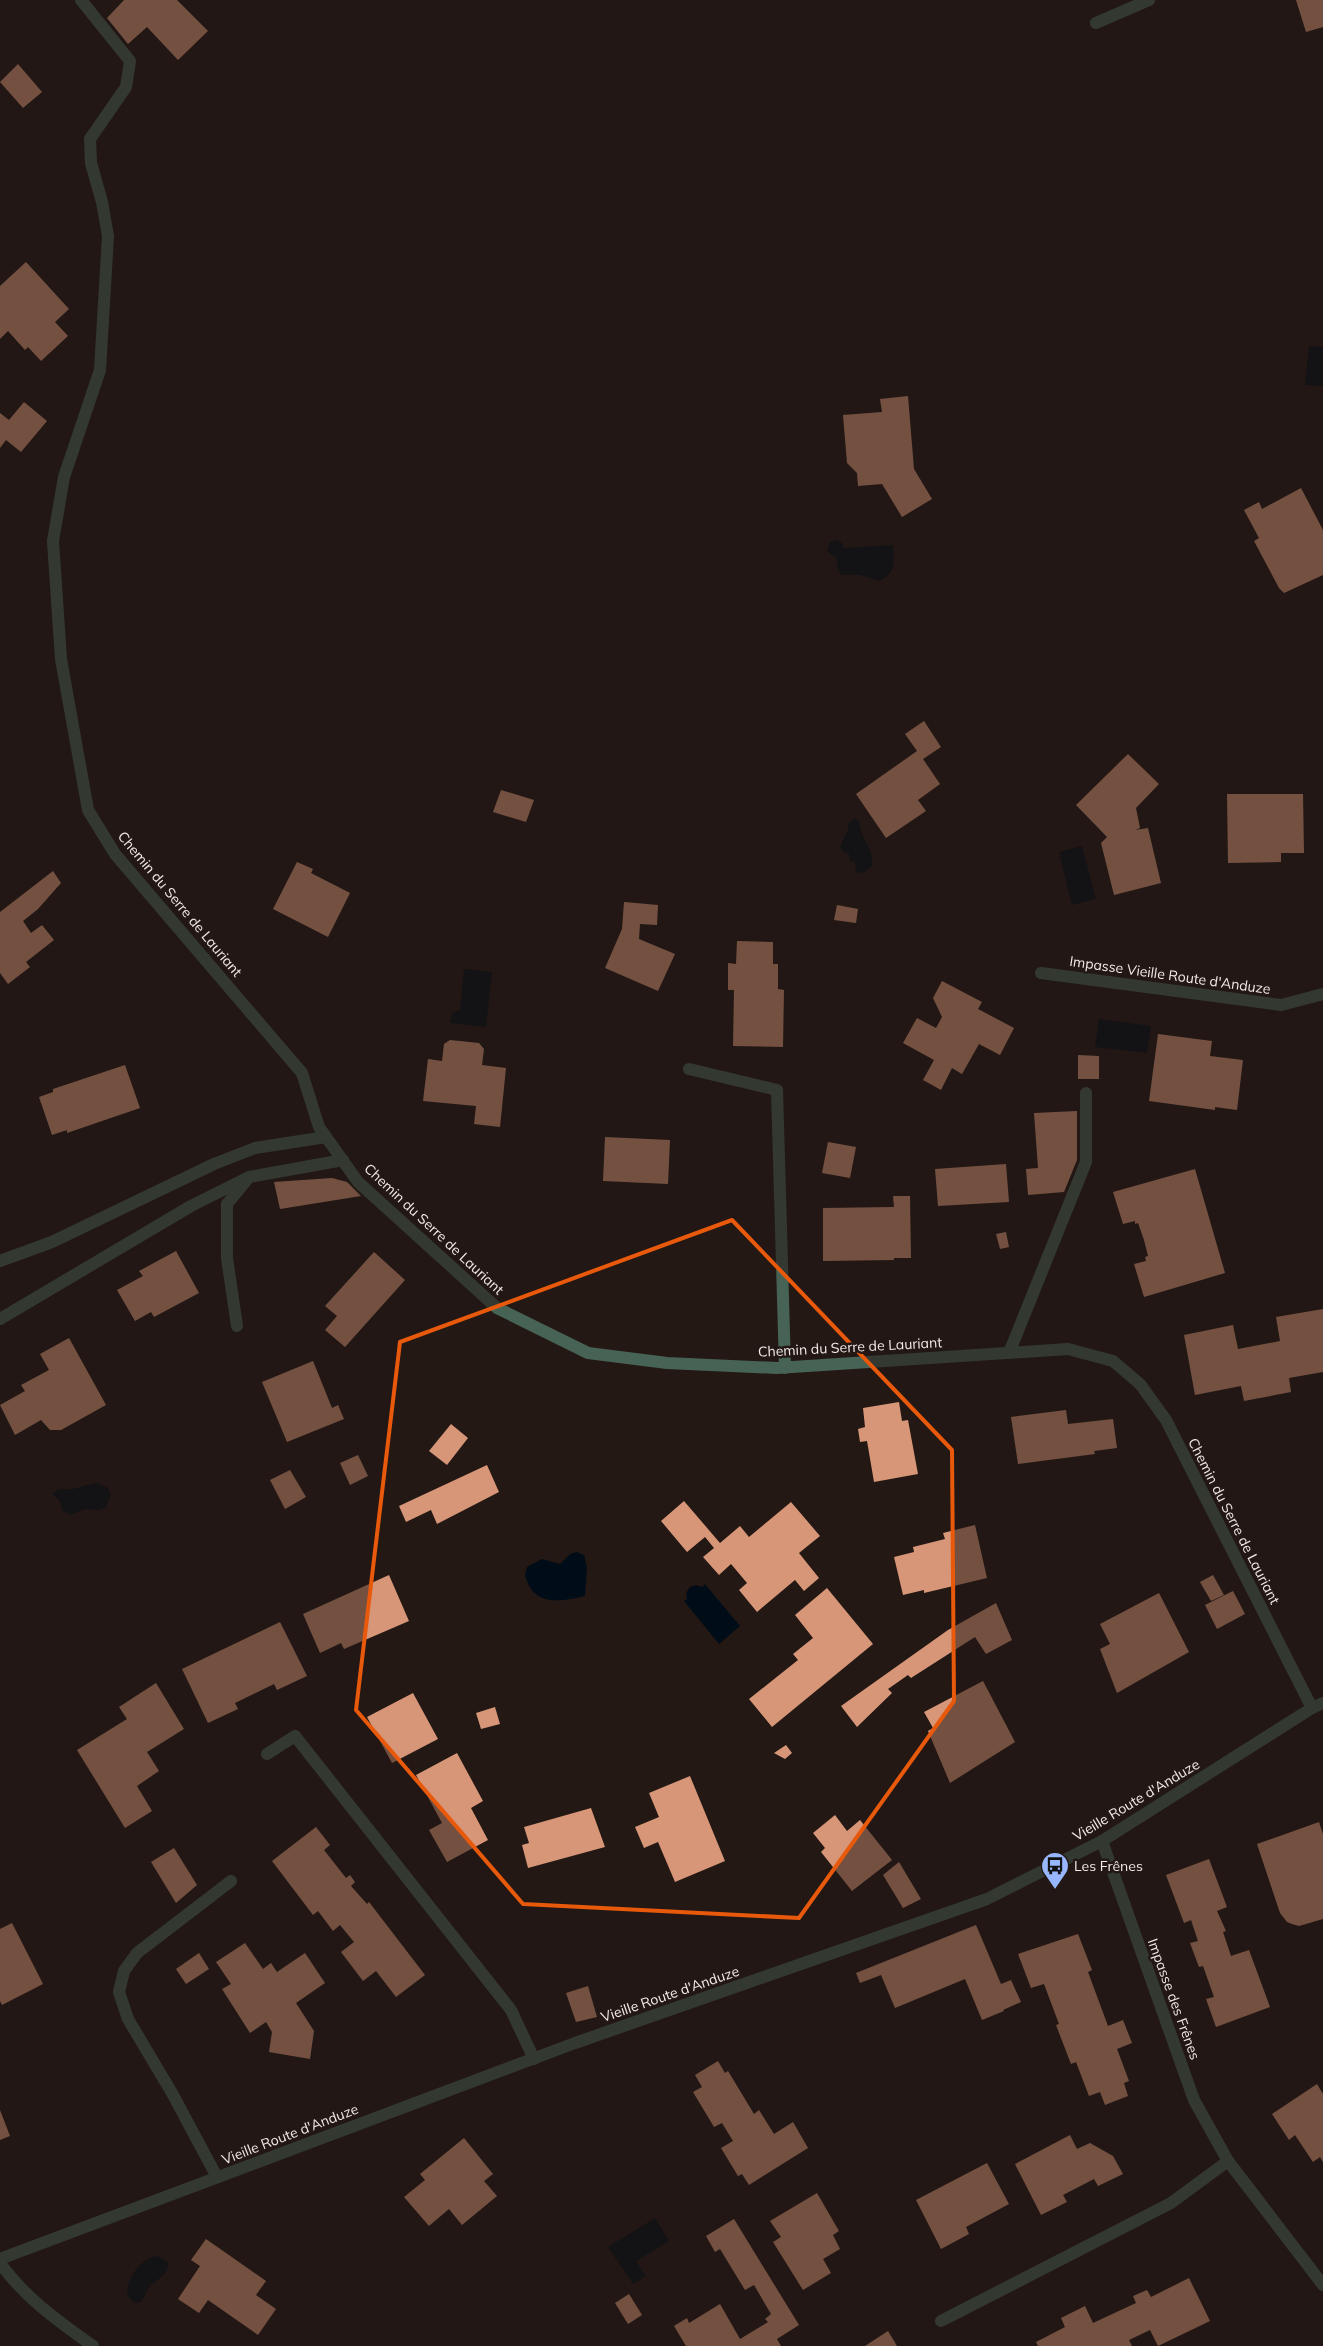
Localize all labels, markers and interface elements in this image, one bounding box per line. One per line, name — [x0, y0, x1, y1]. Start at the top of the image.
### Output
street label: Chemin du Serre de Lauriant — [114, 828, 246, 980]
street label: Impasse Vieille Route d'Anduze — [1068, 952, 1272, 998]
street label: Chemin du Serre de Lauriant — [360, 1160, 508, 1299]
street label: Chemin du Serre de Lauriant — [757, 1333, 943, 1361]
street label: Chemin du Serre de Lauriant — [1184, 1435, 1284, 1607]
street label: Vieille Route d'Anduze — [1069, 1755, 1203, 1845]
bus stop icon: Les Frênes — [1040, 1851, 1070, 1890]
place label: Les Frênes — [1074, 1857, 1143, 1875]
street label: Impasse des Frênes — [1144, 1936, 1204, 2062]
street label: Vieille Route d'Anduze — [599, 1962, 741, 2026]
street label: Vieille Route d'Anduze — [219, 2100, 361, 2168]

